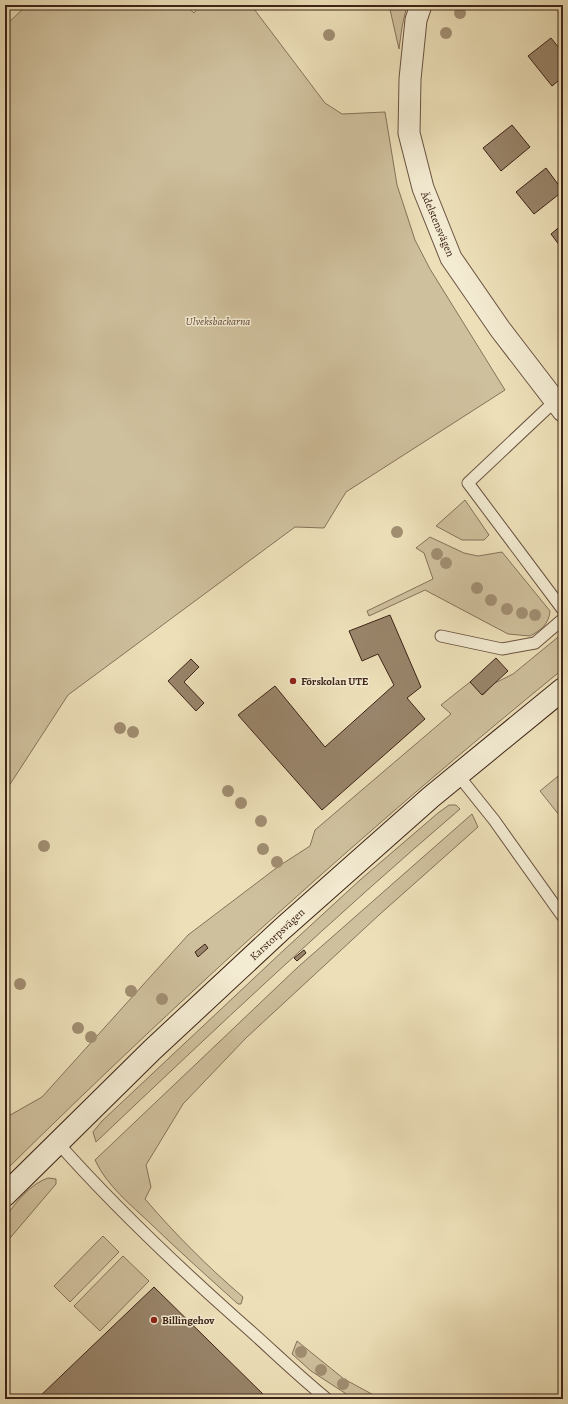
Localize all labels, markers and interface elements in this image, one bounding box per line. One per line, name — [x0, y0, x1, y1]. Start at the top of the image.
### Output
street label: Ädelstensvägen — [417, 188, 458, 259]
park label: Ulveksbackarna — [186, 314, 250, 329]
place label: Förskolan UTE — [301, 674, 369, 689]
marker: Förskolan UTE — [288, 676, 298, 686]
street label: Karstorpsvägen — [246, 905, 308, 964]
place label: Billingehov — [162, 1313, 215, 1328]
marker: Billingehov — [149, 1315, 159, 1325]

